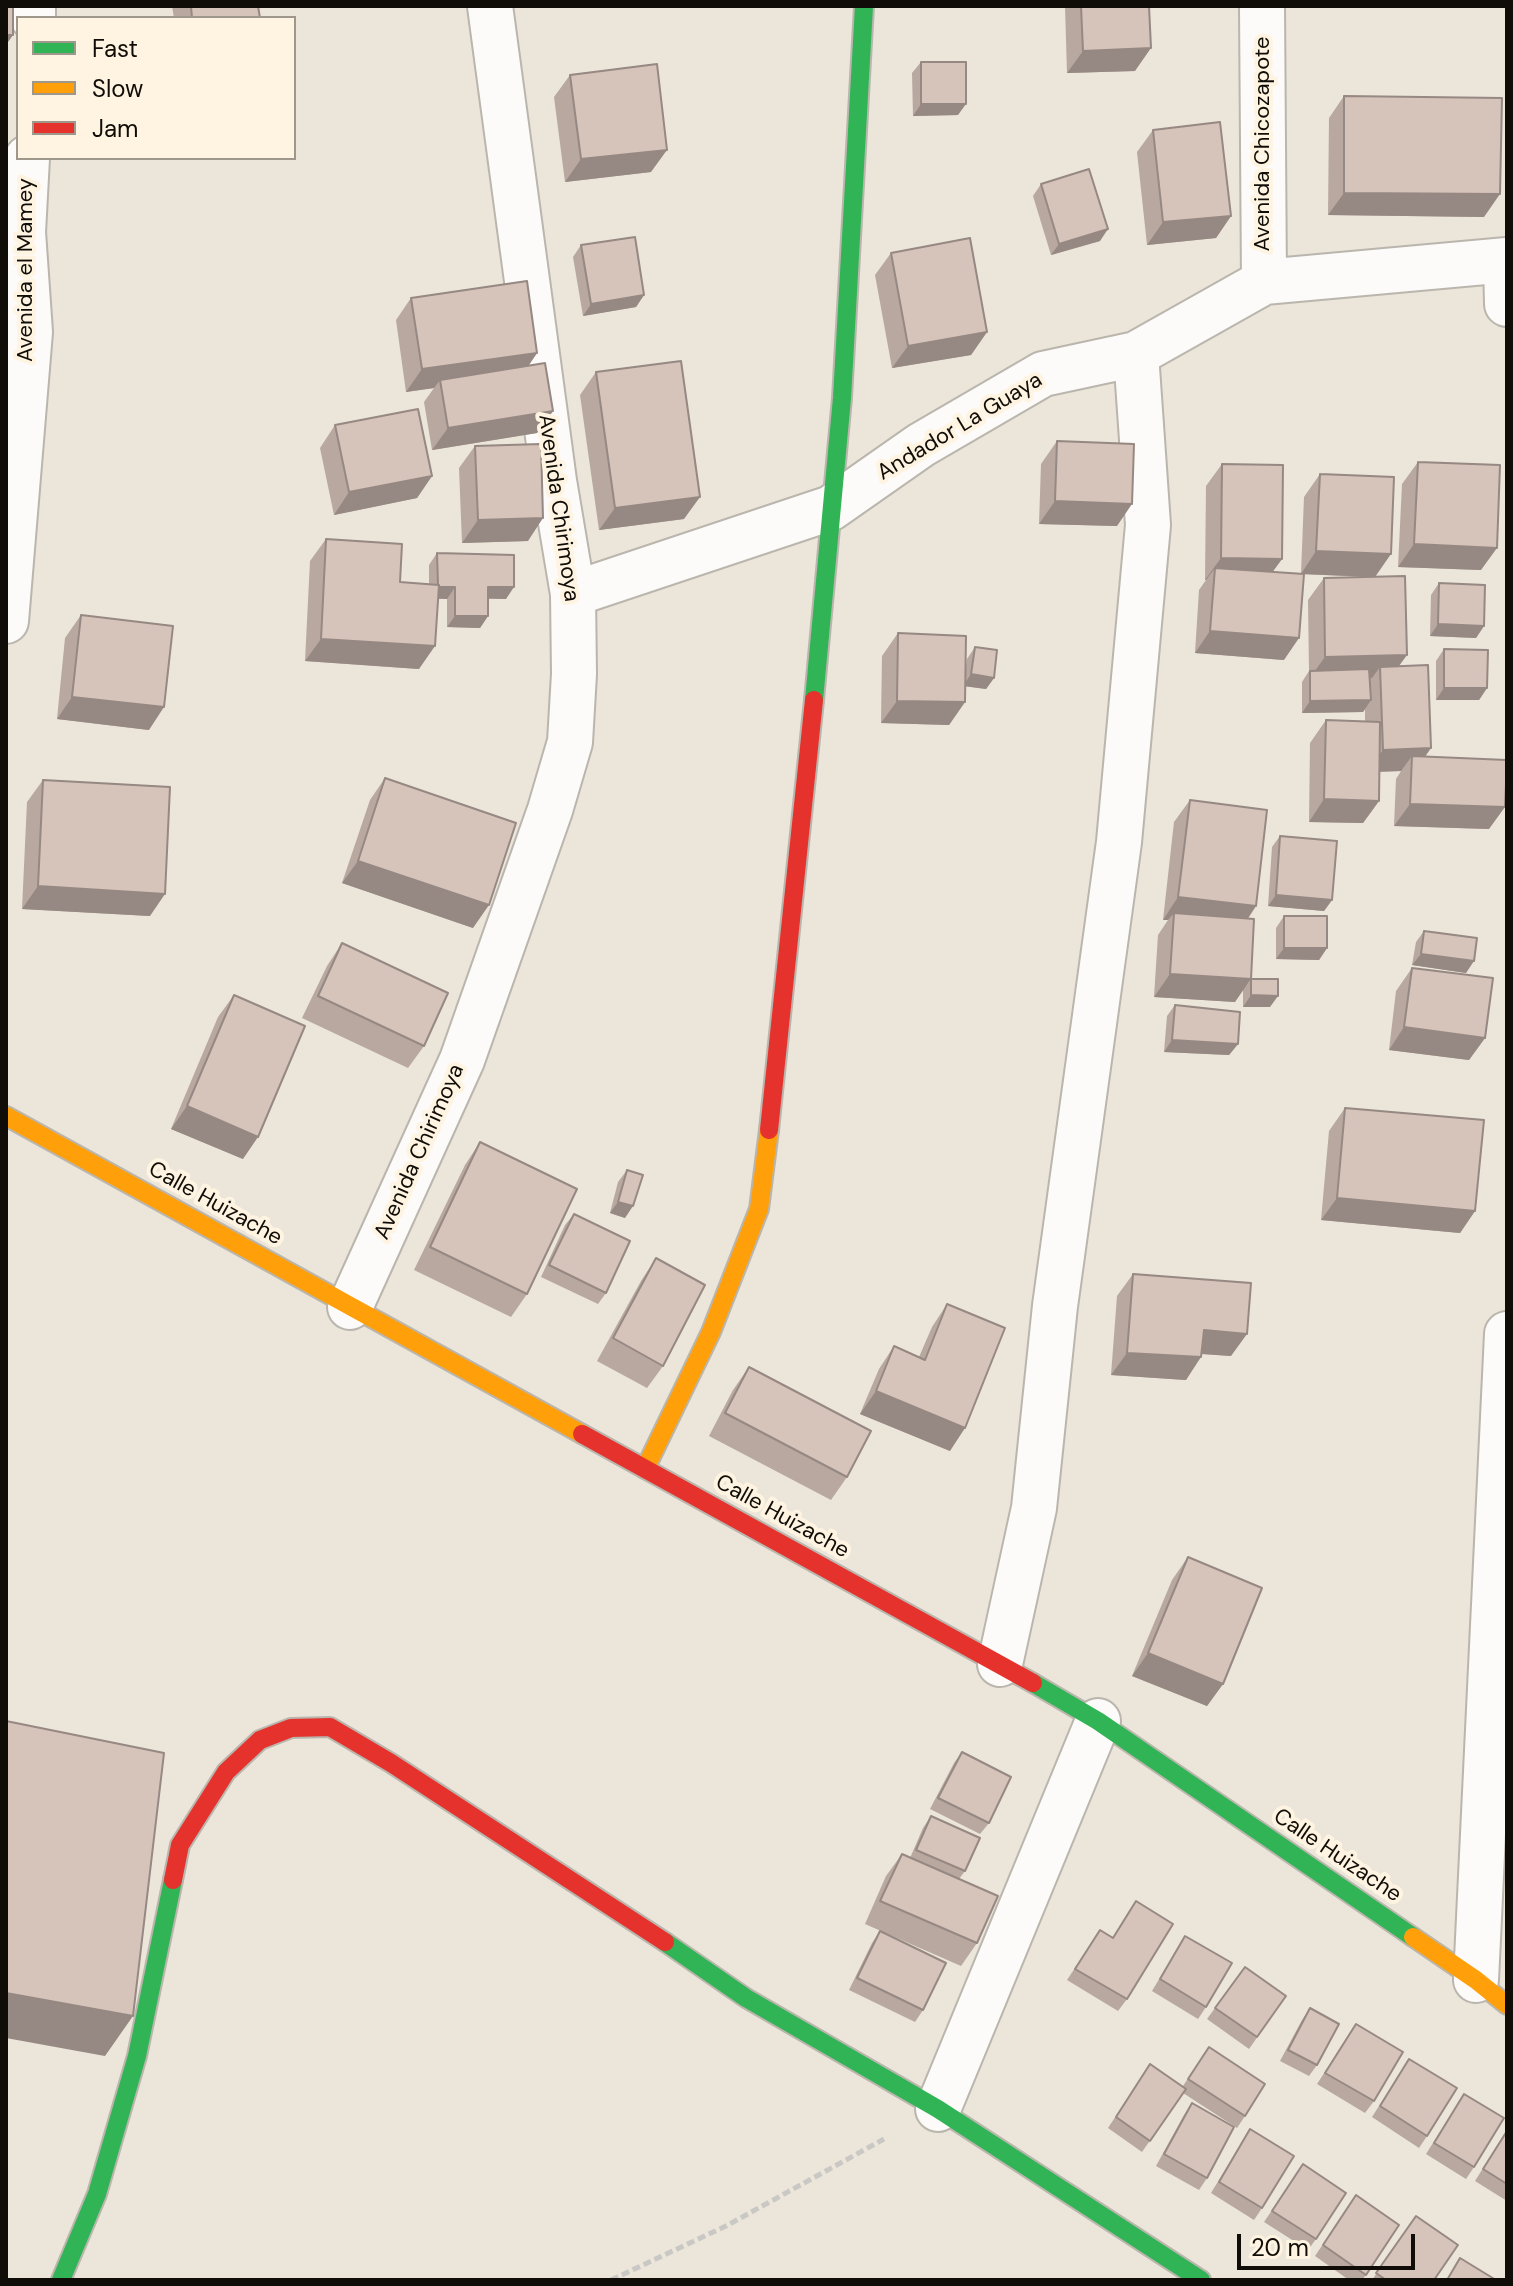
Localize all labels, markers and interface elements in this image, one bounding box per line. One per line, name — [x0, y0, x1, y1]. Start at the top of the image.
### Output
legend — [16, 16, 296, 160]
text: Fast — [92, 33, 138, 64]
street label: Avenida Chicozapote — [1250, 36, 1276, 252]
text: Slow — [92, 73, 143, 104]
text: Jam — [92, 113, 138, 144]
street label: Avenida el Mamey — [13, 178, 39, 362]
street label: Andador La Guaya — [873, 367, 1047, 487]
street label: Avenida Chirimoya — [532, 413, 584, 603]
street label: Avenida Chirimoya — [370, 1060, 470, 1244]
street label: Calle Huizache — [144, 1156, 286, 1252]
street label: Calle Huizache — [711, 1469, 853, 1565]
street label: Calle Huizache — [1268, 1804, 1406, 1908]
scale bar — [1241, 2218, 1419, 2268]
text: 20 m — [1251, 2232, 1309, 2263]

